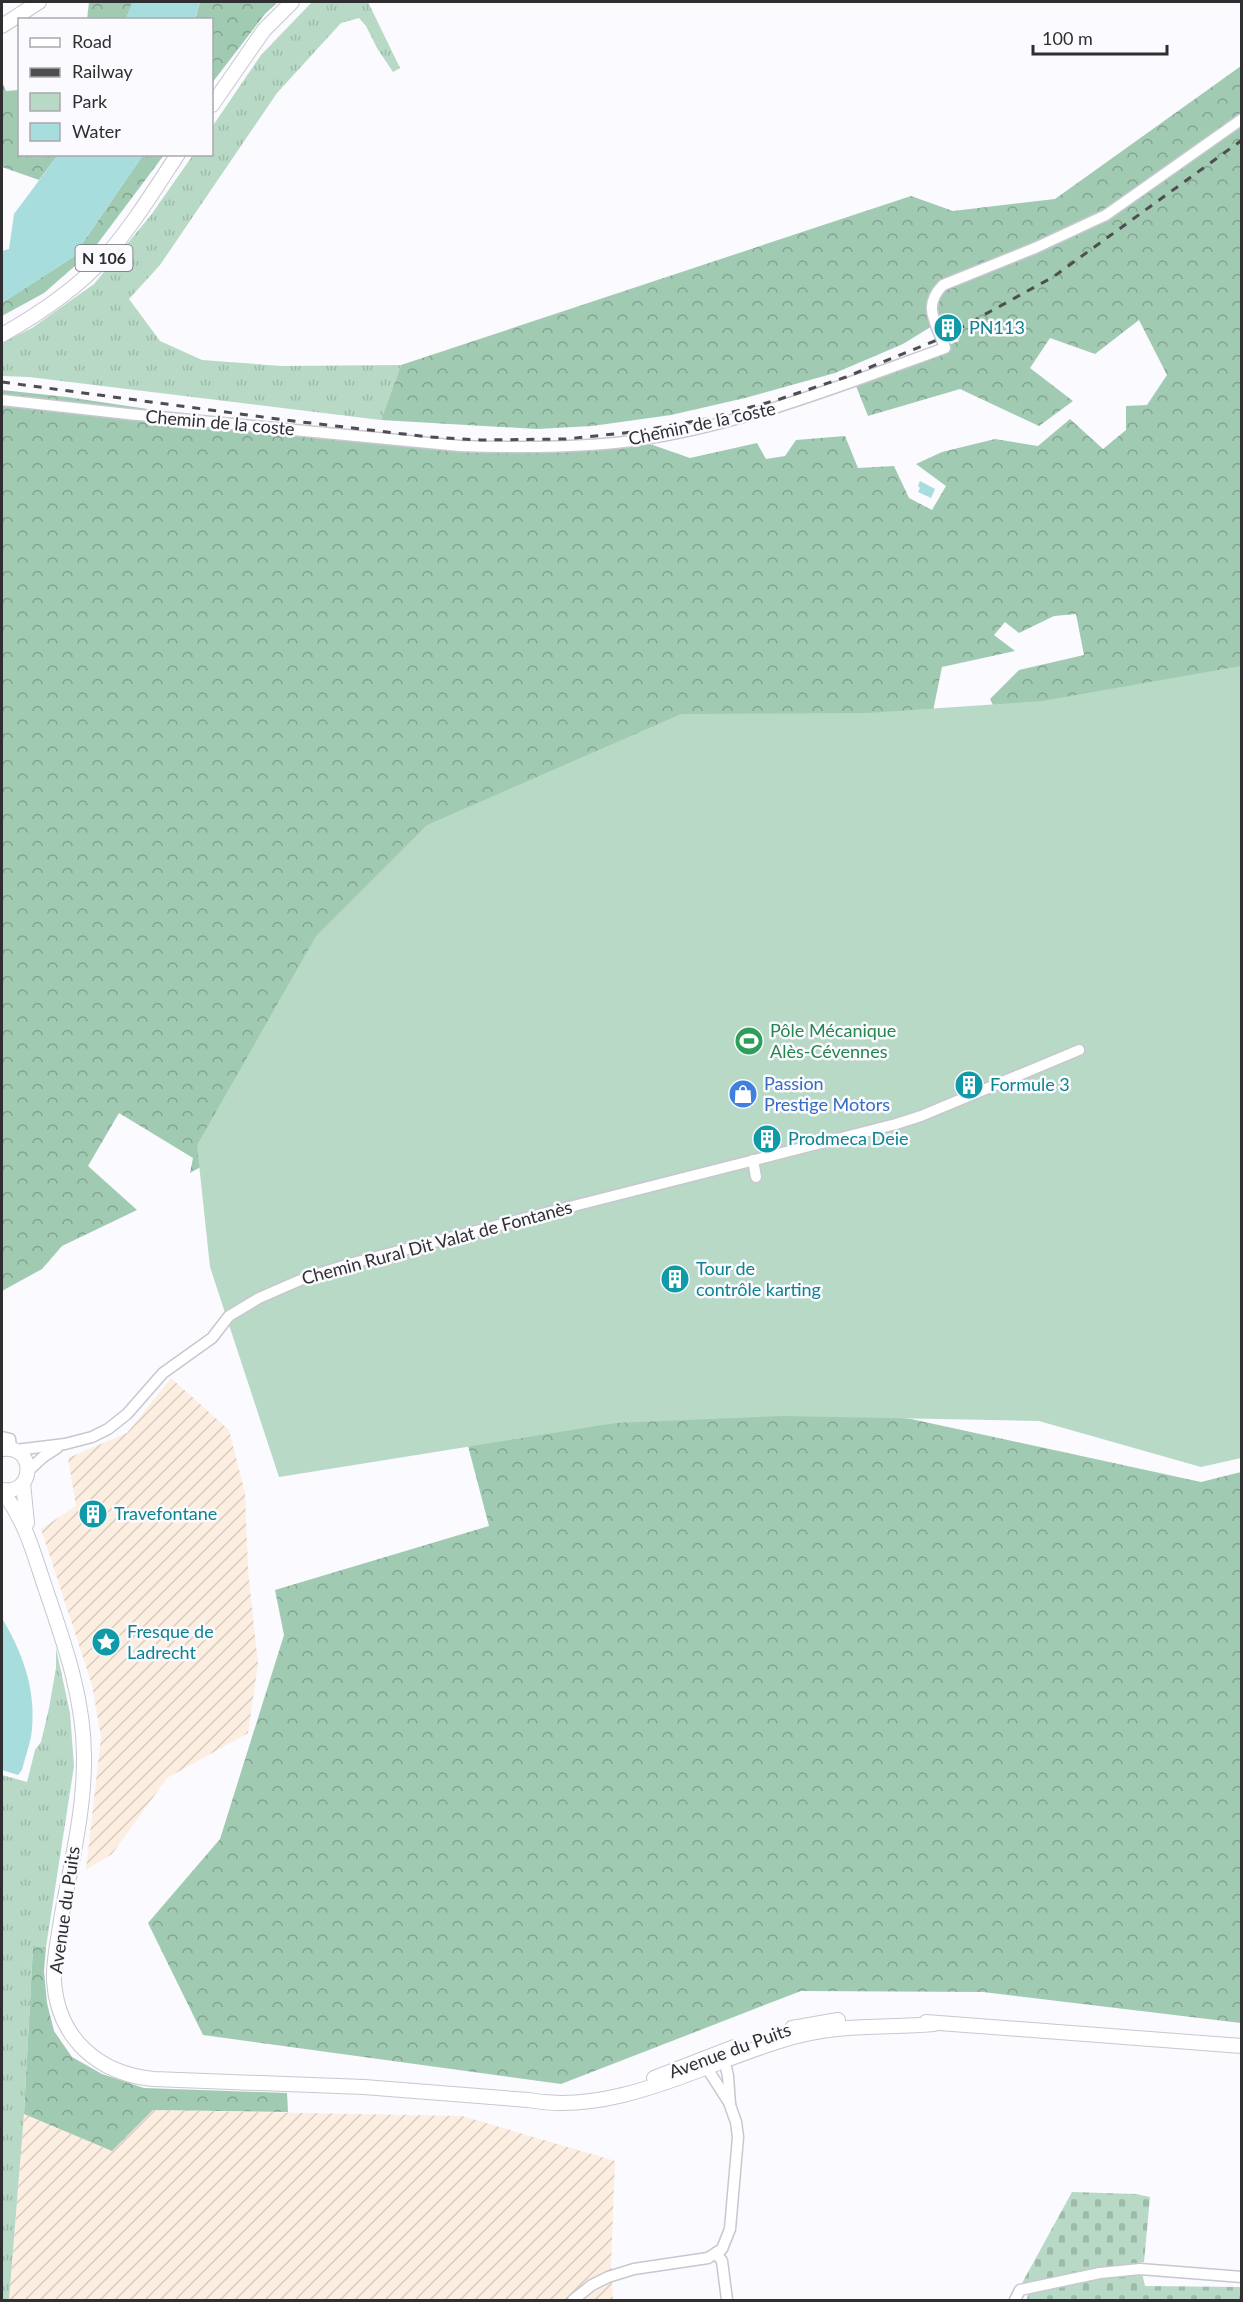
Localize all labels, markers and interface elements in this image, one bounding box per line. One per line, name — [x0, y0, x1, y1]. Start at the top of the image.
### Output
legend — [18, 18, 213, 156]
scale bar — [1033, 18, 1166, 56]
text: 100 m — [1042, 27, 1093, 49]
text: Road — [72, 30, 112, 52]
text: Railway — [72, 60, 133, 82]
text: Park — [72, 90, 108, 112]
text: Water — [72, 120, 121, 142]
road number: N 106 — [76, 245, 132, 271]
building icon: PN113 — [932, 312, 964, 344]
place label: PN113 — [969, 316, 1025, 338]
street label: Chemin de la coste — [626, 397, 777, 449]
street label: Chemin de la coste — [145, 405, 296, 439]
place label: Pôle Mécanique Alès-Cévennes — [770, 1019, 896, 1062]
sports icon: Pôle Mécanique Alès-Cévennes — [733, 1025, 765, 1057]
building icon: Formule 3 — [953, 1069, 985, 1101]
place label: Passion Prestige Motors — [764, 1072, 890, 1115]
place label: Formule 3 — [990, 1073, 1070, 1095]
shop icon: Passion Prestige Motors — [727, 1078, 759, 1110]
building icon: Prodmeca Deie — [751, 1123, 783, 1155]
place label: Prodmeca Deie — [788, 1127, 908, 1149]
street label: Chemin Rural Dit Valat de Fontanès — [299, 1195, 575, 1289]
place label: Tour de contrôle karting — [696, 1257, 821, 1300]
building icon: Tour de contrôle karting — [659, 1263, 691, 1295]
building icon: Travefontane — [77, 1498, 109, 1530]
place label: Travefontane — [114, 1502, 217, 1524]
place label: Fresque de Ladrecht — [127, 1620, 214, 1663]
place icon: Fresque de Ladrecht — [90, 1626, 122, 1658]
street label: Avenue du Puits — [44, 1845, 84, 1975]
street label: Avenue du Puits — [666, 2018, 794, 2082]

